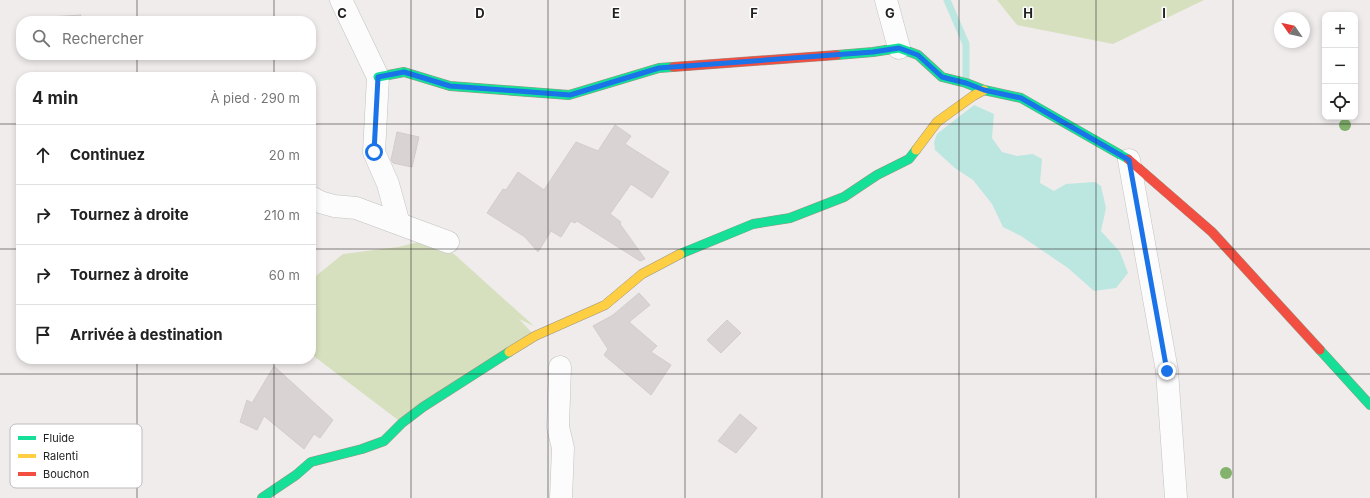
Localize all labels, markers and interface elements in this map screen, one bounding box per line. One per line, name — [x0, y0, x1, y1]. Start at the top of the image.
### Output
text: C — [337, 5, 347, 21]
text: D — [475, 5, 485, 21]
text: E — [612, 5, 620, 21]
text: F — [750, 5, 758, 21]
text: G — [885, 5, 895, 21]
text: H — [1023, 5, 1033, 21]
text: I — [1162, 5, 1166, 21]
north arrow — [1274, 12, 1310, 48]
map controls — [1322, 12, 1358, 120]
button: + — [1322, 12, 1358, 48]
search box — [16, 16, 316, 60]
icon: search — [30, 27, 52, 49]
text: Rechercher — [62, 29, 144, 48]
button: − — [1322, 48, 1358, 84]
button: locate — [1322, 84, 1358, 120]
text: 4 min — [32, 88, 78, 108]
text: À pied · 290 m — [210, 90, 300, 106]
route start — [365, 143, 383, 161]
icon: ahead — [32, 144, 54, 166]
text: Continuez — [70, 145, 145, 164]
text: 20 m — [269, 147, 300, 163]
icon: right — [32, 204, 54, 226]
text: Tournez à droite — [70, 205, 189, 224]
text: 210 m — [264, 207, 300, 223]
icon: right — [32, 264, 54, 286]
text: Tournez à droite — [70, 265, 189, 284]
text: 60 m — [269, 267, 300, 283]
icon: arrive — [32, 324, 54, 346]
text: Arrivée à destination — [70, 325, 223, 344]
route end — [1158, 362, 1176, 380]
legend — [10, 424, 142, 488]
text: Fluide — [43, 431, 74, 445]
text: Ralenti — [43, 449, 78, 463]
text: Bouchon — [43, 467, 89, 481]

